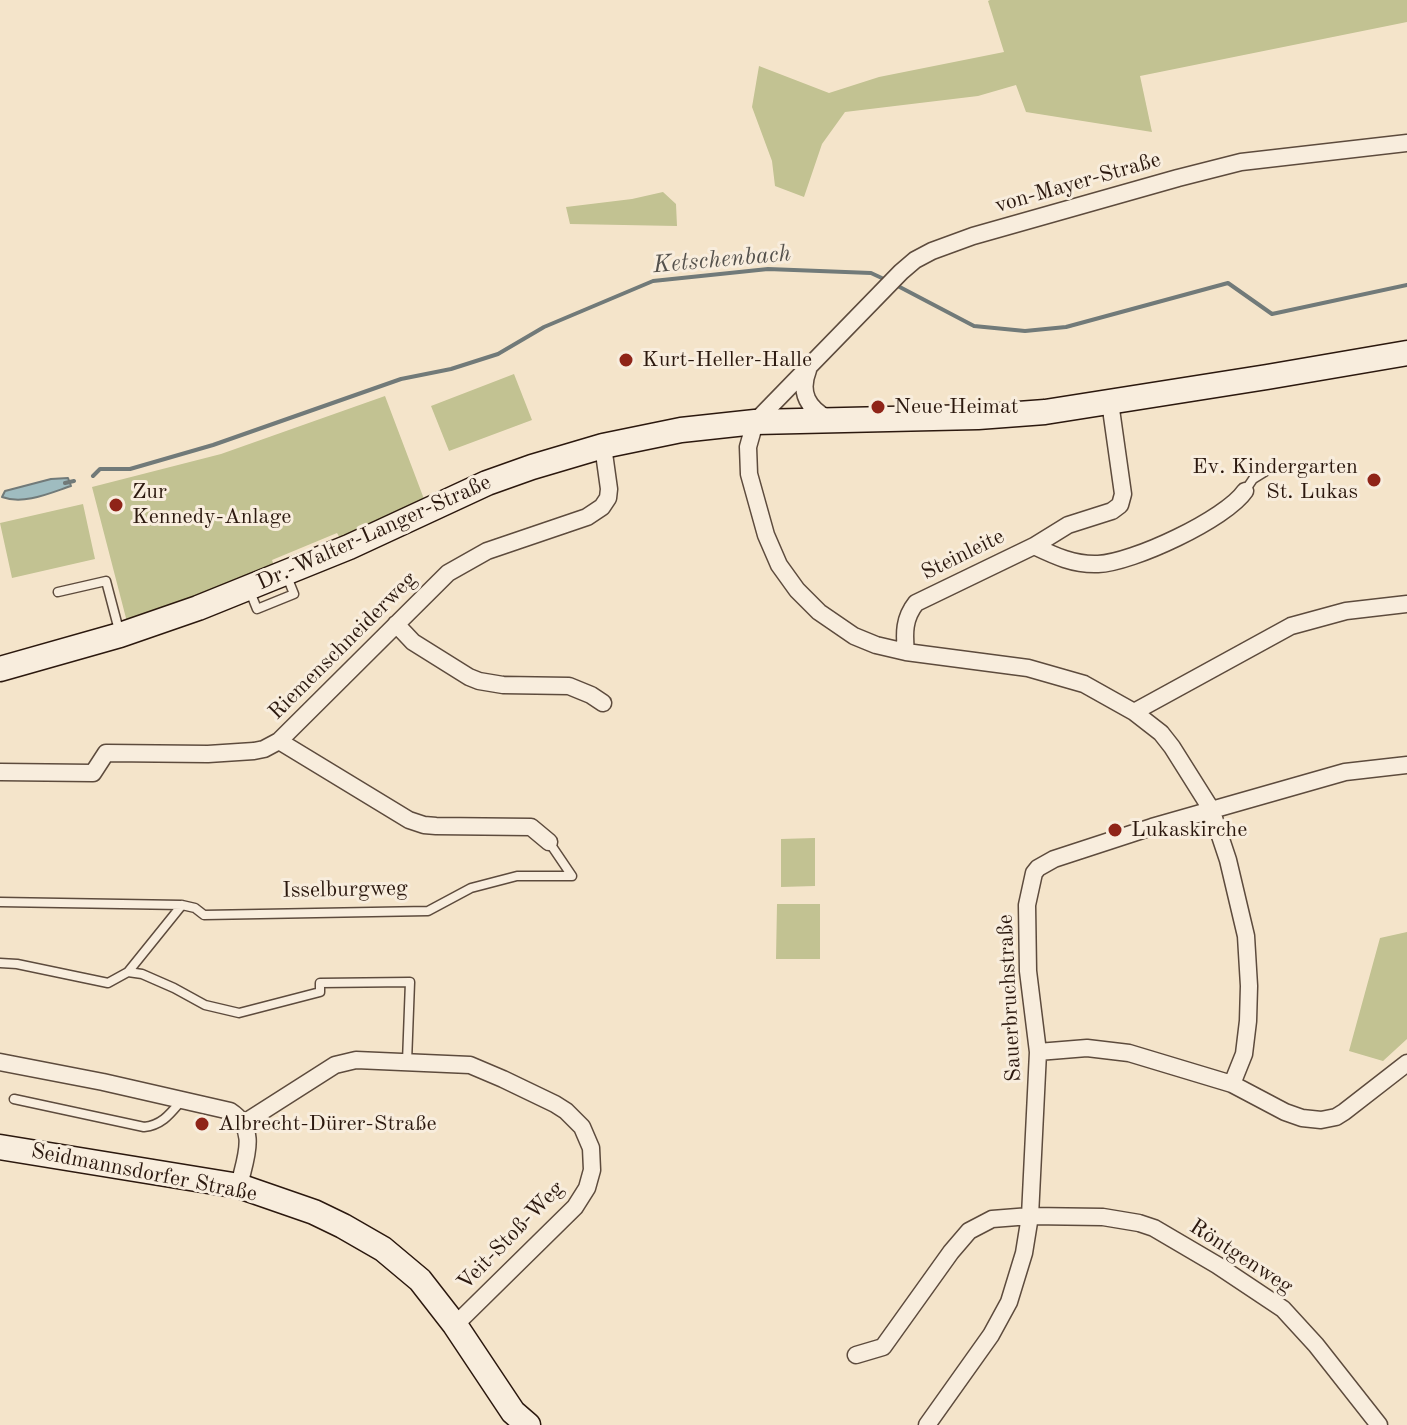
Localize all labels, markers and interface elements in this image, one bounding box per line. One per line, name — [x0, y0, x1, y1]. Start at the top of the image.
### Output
street label: von-Mayer-Straße — [992, 147, 1164, 219]
water label: Ketschenbach — [652, 240, 792, 280]
place label: Kurt-Heller-Halle — [642, 347, 812, 373]
marker: Kurt-Heller-Halle — [617, 351, 635, 369]
place label: Neue Heimat — [894, 394, 1019, 420]
marker: Neue Heimat — [869, 398, 887, 416]
place label: Ev. Kindergarten St. Lukas — [1192, 454, 1358, 506]
street label: Dr.-Walter-Langer-Straße — [253, 469, 495, 597]
marker: Ev. Kindergarten St. Lukas — [1365, 471, 1383, 489]
place label: Zur Kennedy-Anlage — [132, 479, 291, 530]
marker: Zur Kennedy-Anlage — [107, 496, 125, 514]
street label: Steinleite — [917, 524, 1009, 586]
street label: Riemenschneiderweg — [263, 566, 423, 726]
place label: Lukaskirche — [1131, 817, 1247, 843]
marker: Lukaskirche — [1106, 821, 1124, 839]
street label: Isselburgweg — [282, 876, 408, 904]
street label: Sauerbruchstraße — [992, 914, 1028, 1082]
place label: Albrecht-Dürer-Straße — [218, 1111, 437, 1137]
marker: Albrecht-Dürer-Straße — [193, 1115, 211, 1133]
street label: Seidmannsdorfer Straße — [29, 1138, 259, 1208]
street label: Veit-Stoß-Weg — [452, 1176, 570, 1296]
street label: Röntgenweg — [1184, 1214, 1298, 1300]

